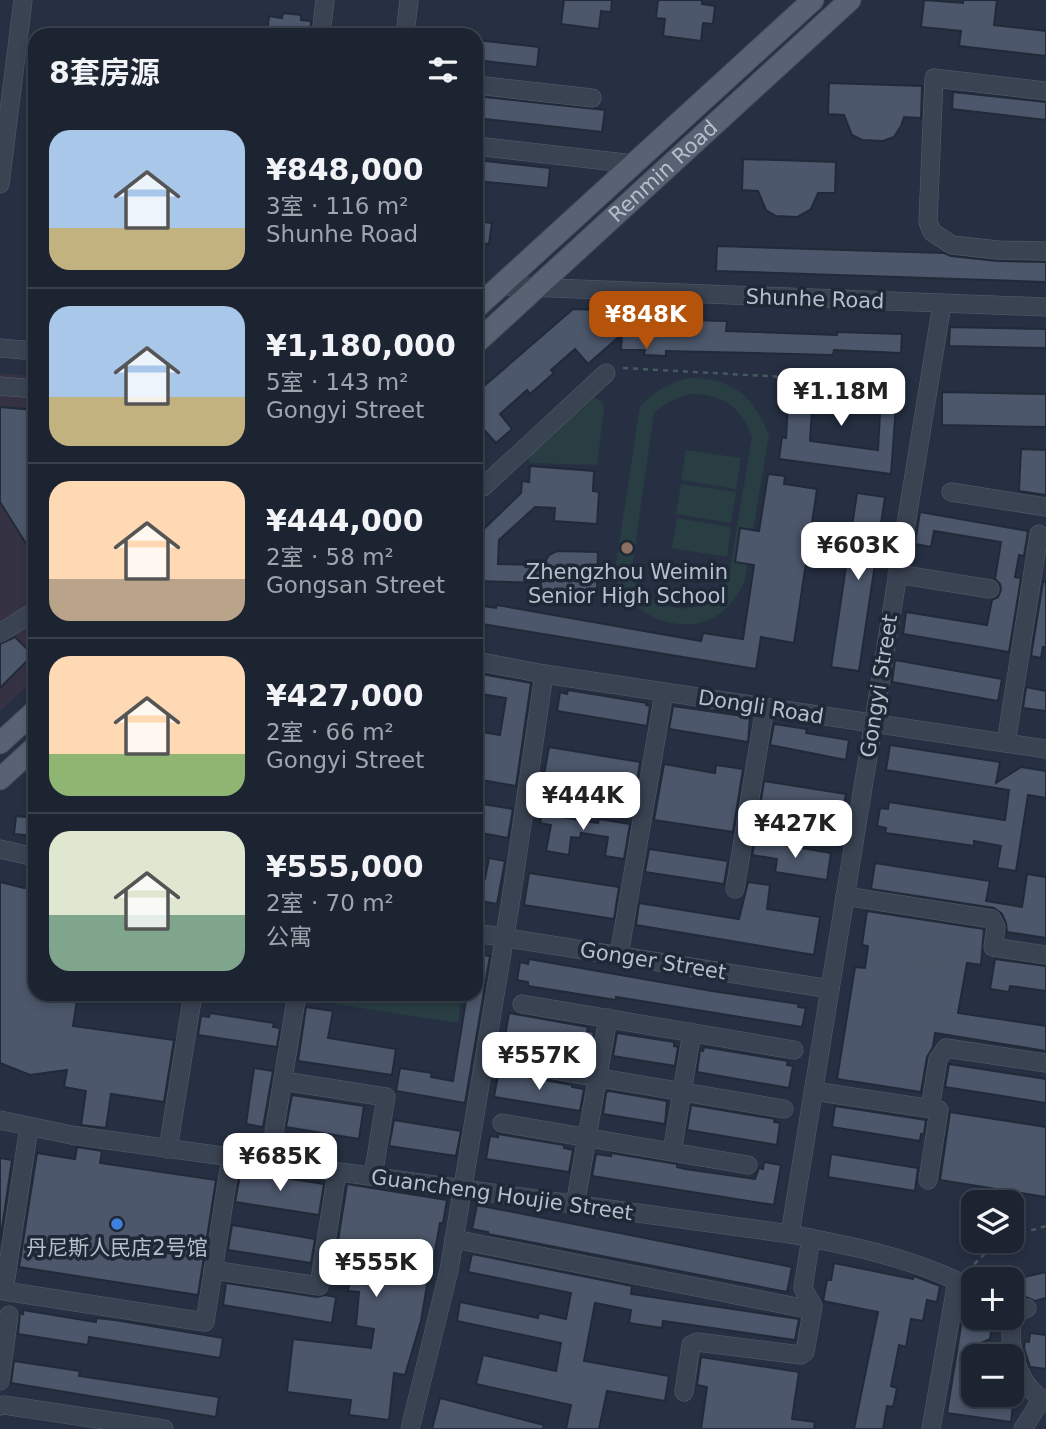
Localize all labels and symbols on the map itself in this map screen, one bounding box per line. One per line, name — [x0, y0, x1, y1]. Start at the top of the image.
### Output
street label: Renmin Road — [604, 116, 723, 227]
street label: Shunhe Road — [745, 285, 885, 313]
pin: ¥848K — [597, 292, 695, 351]
pin: ¥1.18M — [784, 368, 898, 428]
pin: ¥603K — [809, 522, 907, 582]
marker: Zhengzhou Weimin Senior High School — [619, 540, 635, 556]
place label: Zhengzhou Weimin Senior High School — [526, 560, 728, 608]
street label: Gongyi Street — [856, 613, 902, 759]
street label: Dongli Road — [697, 685, 825, 729]
pin: ¥444K — [534, 772, 632, 832]
pin: ¥427K — [746, 800, 844, 860]
street label: Gonger Street — [578, 938, 728, 984]
pin: ¥557K — [490, 1032, 588, 1092]
pin: ¥685K — [231, 1134, 329, 1193]
street label: Guancheng Houjie Street — [370, 1165, 634, 1225]
marker: 丹尼斯人民店2号馆 — [109, 1216, 125, 1232]
place label: 丹尼斯人民店2号馆 — [26, 1236, 208, 1260]
pin: ¥555K — [327, 1240, 425, 1299]

